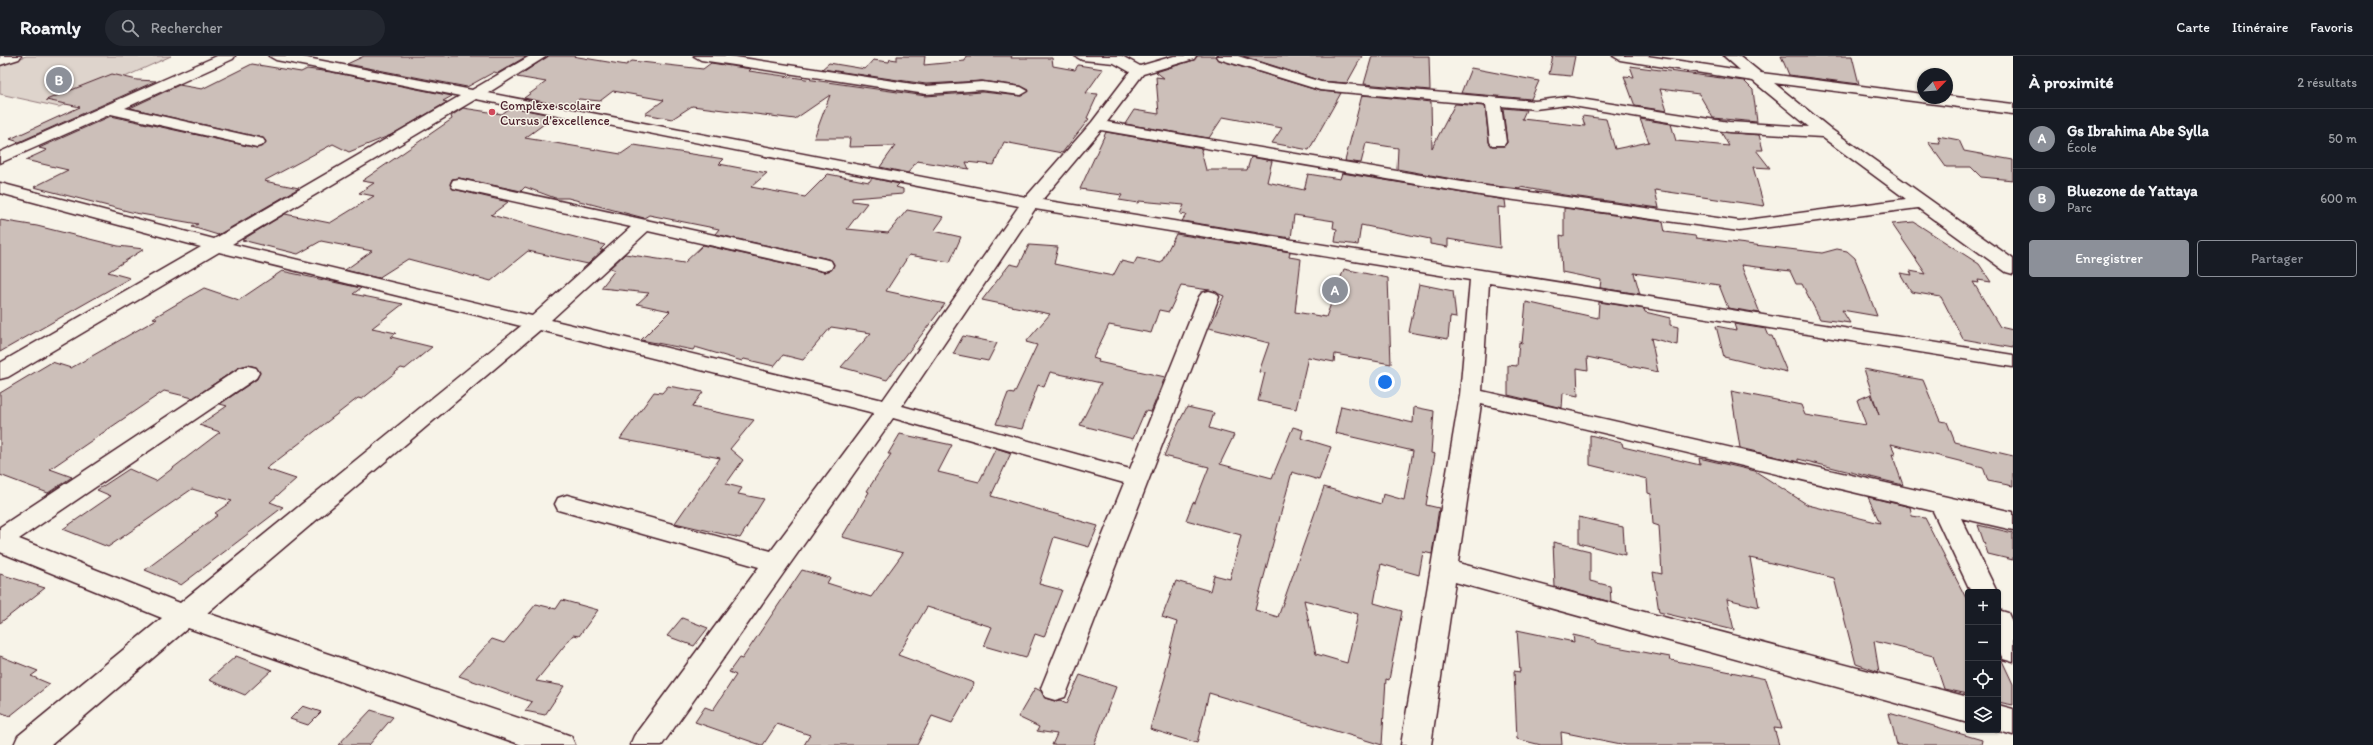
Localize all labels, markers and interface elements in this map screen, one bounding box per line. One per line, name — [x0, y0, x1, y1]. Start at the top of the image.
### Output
search box — [105, 10, 385, 46]
text: Roamly — [20, 16, 81, 39]
icon: search — [119, 17, 141, 39]
text: Rechercher — [151, 19, 223, 37]
text: Carte — [2176, 19, 2210, 36]
text: Itinéraire — [2232, 19, 2288, 36]
text: Favoris — [2310, 19, 2353, 36]
pin: B — [46, 65, 72, 95]
north arrow — [1917, 68, 1953, 104]
text: À proximité — [2029, 72, 2114, 92]
text: 2 résultats — [2297, 75, 2357, 90]
place label: Complexe scolaire Cursus d'excellence — [500, 98, 610, 128]
marker: Complexe scolaire Cursus d'excellence — [487, 107, 497, 117]
text: Gs Ibrahima Abe Sylla — [2067, 122, 2209, 140]
text: A — [2038, 131, 2046, 146]
text: 50 m — [2328, 131, 2357, 146]
text: École — [2067, 140, 2097, 155]
text: Bluezone de Yattaya — [2067, 182, 2198, 200]
text: B — [2038, 191, 2046, 206]
text: 600 m — [2320, 191, 2357, 206]
text: Parc — [2067, 200, 2092, 215]
button: Enregistrer — [2029, 240, 2189, 277]
button: Partager — [2197, 240, 2357, 277]
pin: A — [1322, 275, 1348, 305]
your location — [1375, 372, 1395, 392]
map controls — [1965, 589, 2001, 733]
button: + — [1965, 589, 2001, 625]
button: − — [1965, 625, 2001, 661]
button: locate — [1965, 661, 2001, 697]
button: layers — [1965, 697, 2001, 733]

